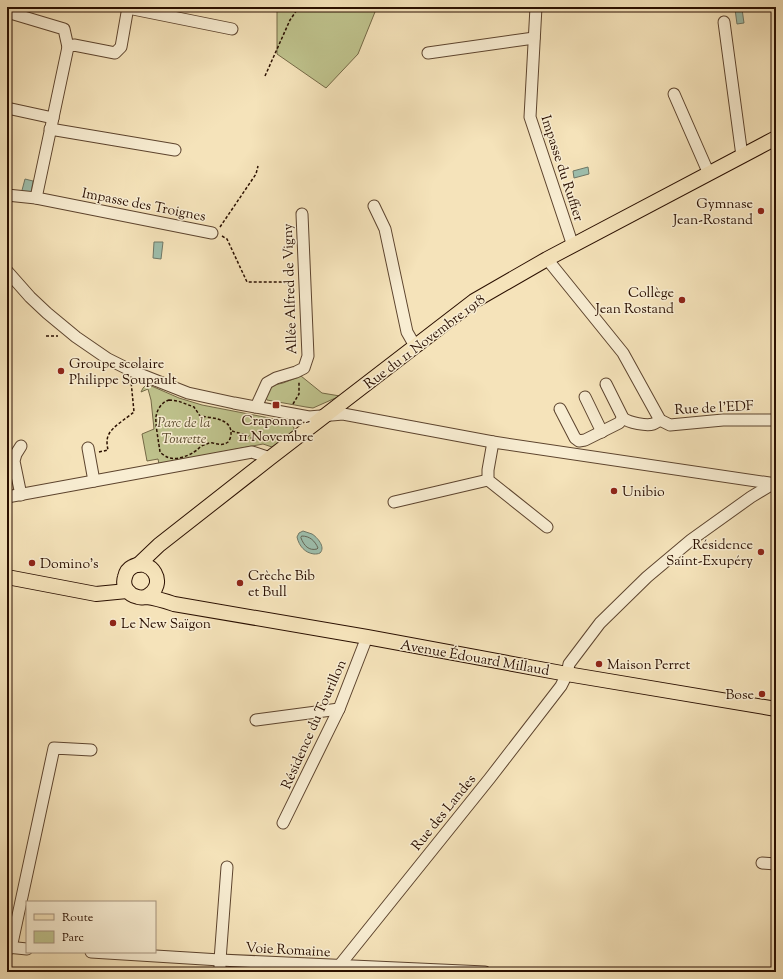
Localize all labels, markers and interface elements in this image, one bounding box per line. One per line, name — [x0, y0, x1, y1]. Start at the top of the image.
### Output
street label: Impasse du Ruffier — [535, 113, 588, 225]
street label: Impasse des Troignes — [80, 184, 207, 228]
place label: Gymnase Jean-Rostand — [672, 195, 753, 231]
marker: Gymnase Jean-Rostand — [756, 206, 766, 216]
street label: Allée Alfred de Vigny — [279, 223, 303, 355]
place label: Collège Jean Rostand — [595, 284, 674, 320]
street label: Rue du 11 Novembre 1918 — [360, 290, 490, 395]
marker: Collège Jean Rostand — [677, 295, 687, 305]
place label: Groupe scolaire Philippe Soupault — [69, 355, 177, 391]
marker: Groupe scolaire Philippe Soupault — [56, 366, 66, 376]
street label: Rue de l'EDF — [674, 397, 754, 421]
marker: Craponne - 11 Novembre — [271, 400, 281, 410]
place label: Craponne - 11 Novembre — [238, 412, 314, 448]
park label: Parc de la Tourette — [157, 414, 211, 450]
place label: Unibio — [622, 483, 665, 503]
marker: Unibio — [609, 486, 619, 496]
place label: Résidence Saint-Exupéry — [666, 536, 753, 572]
marker: Résidence Saint-Exupéry — [756, 547, 766, 557]
place label: Domino's — [40, 555, 98, 575]
marker: Domino's — [27, 558, 37, 568]
place label: Crèche Bib et Bull — [248, 567, 315, 603]
marker: Crèche Bib et Bull — [235, 578, 245, 588]
place label: Le New Saïgon — [121, 615, 211, 635]
marker: Le New Saïgon — [108, 618, 118, 628]
street label: Avenue Édouard Millaud — [399, 636, 551, 682]
place label: Maison Perret — [607, 656, 690, 676]
street label: Résidence du Tourillon — [277, 657, 352, 793]
marker: Maison Perret — [594, 659, 604, 669]
place label: Bose — [725, 686, 754, 706]
marker: Bose — [757, 689, 767, 699]
street label: Rue des Landes — [408, 771, 482, 856]
legend — [26, 901, 156, 953]
text: Route — [62, 909, 94, 927]
text: Parc — [62, 929, 84, 947]
street label: Voie Romaine — [245, 939, 331, 963]

